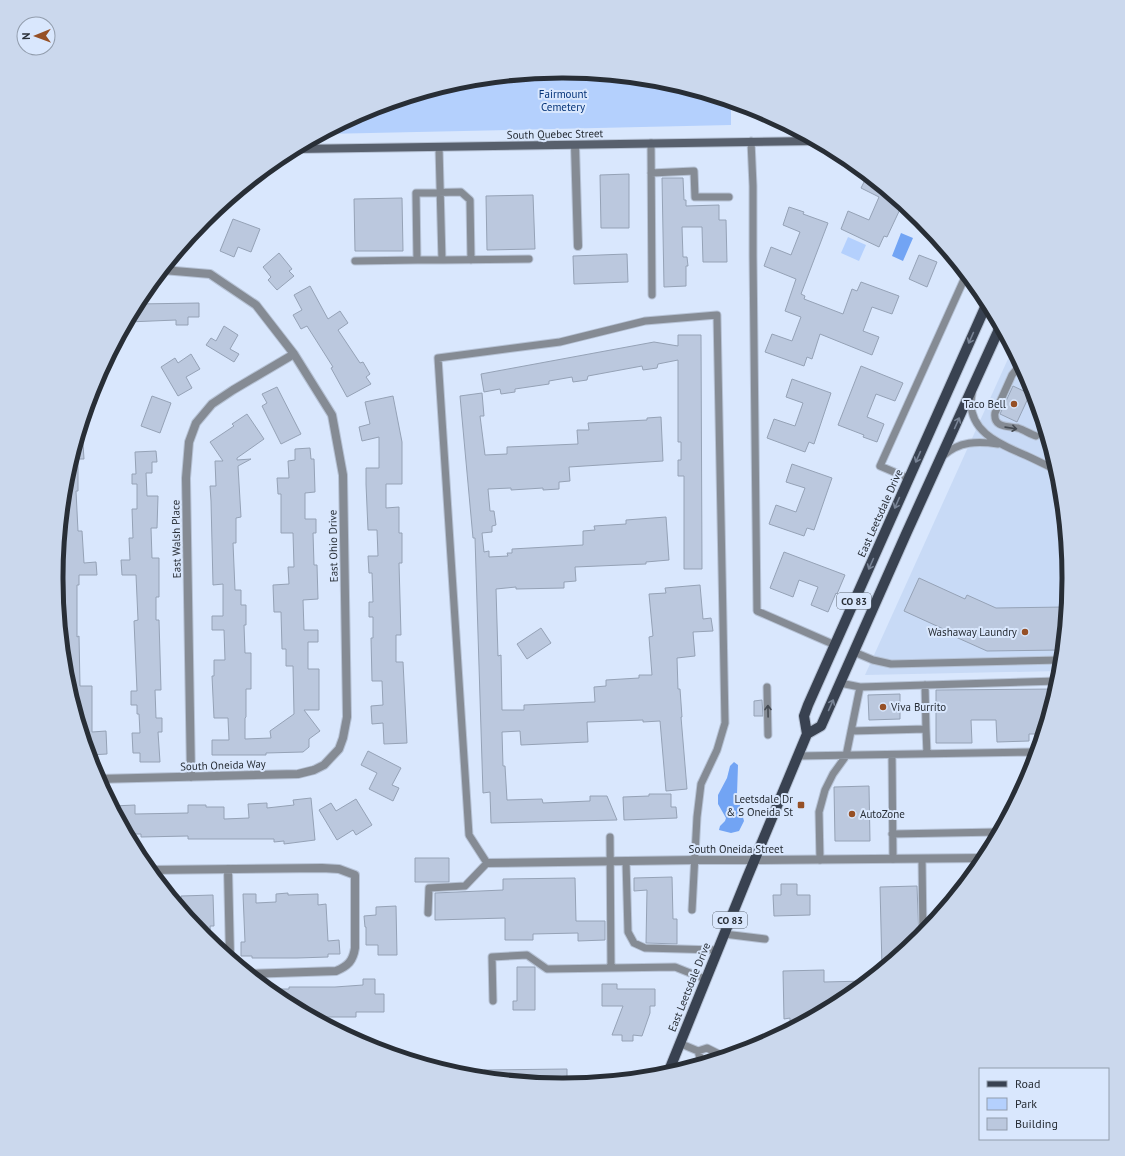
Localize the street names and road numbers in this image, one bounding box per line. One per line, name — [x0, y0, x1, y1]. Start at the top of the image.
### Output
street label: South Quebec Street — [507, 126, 604, 142]
street label: East Leetsdale Drive — [854, 466, 906, 559]
street label: East Walsh Place — [168, 499, 184, 578]
street label: East Ohio Drive — [325, 509, 341, 582]
road number: CO 83 — [837, 593, 871, 609]
street label: South Oneida Way — [180, 756, 267, 773]
street label: South Oneida Street — [689, 842, 784, 856]
road number: CO 83 — [713, 912, 747, 928]
street label: East Leetsdale Drive — [665, 940, 713, 1034]

